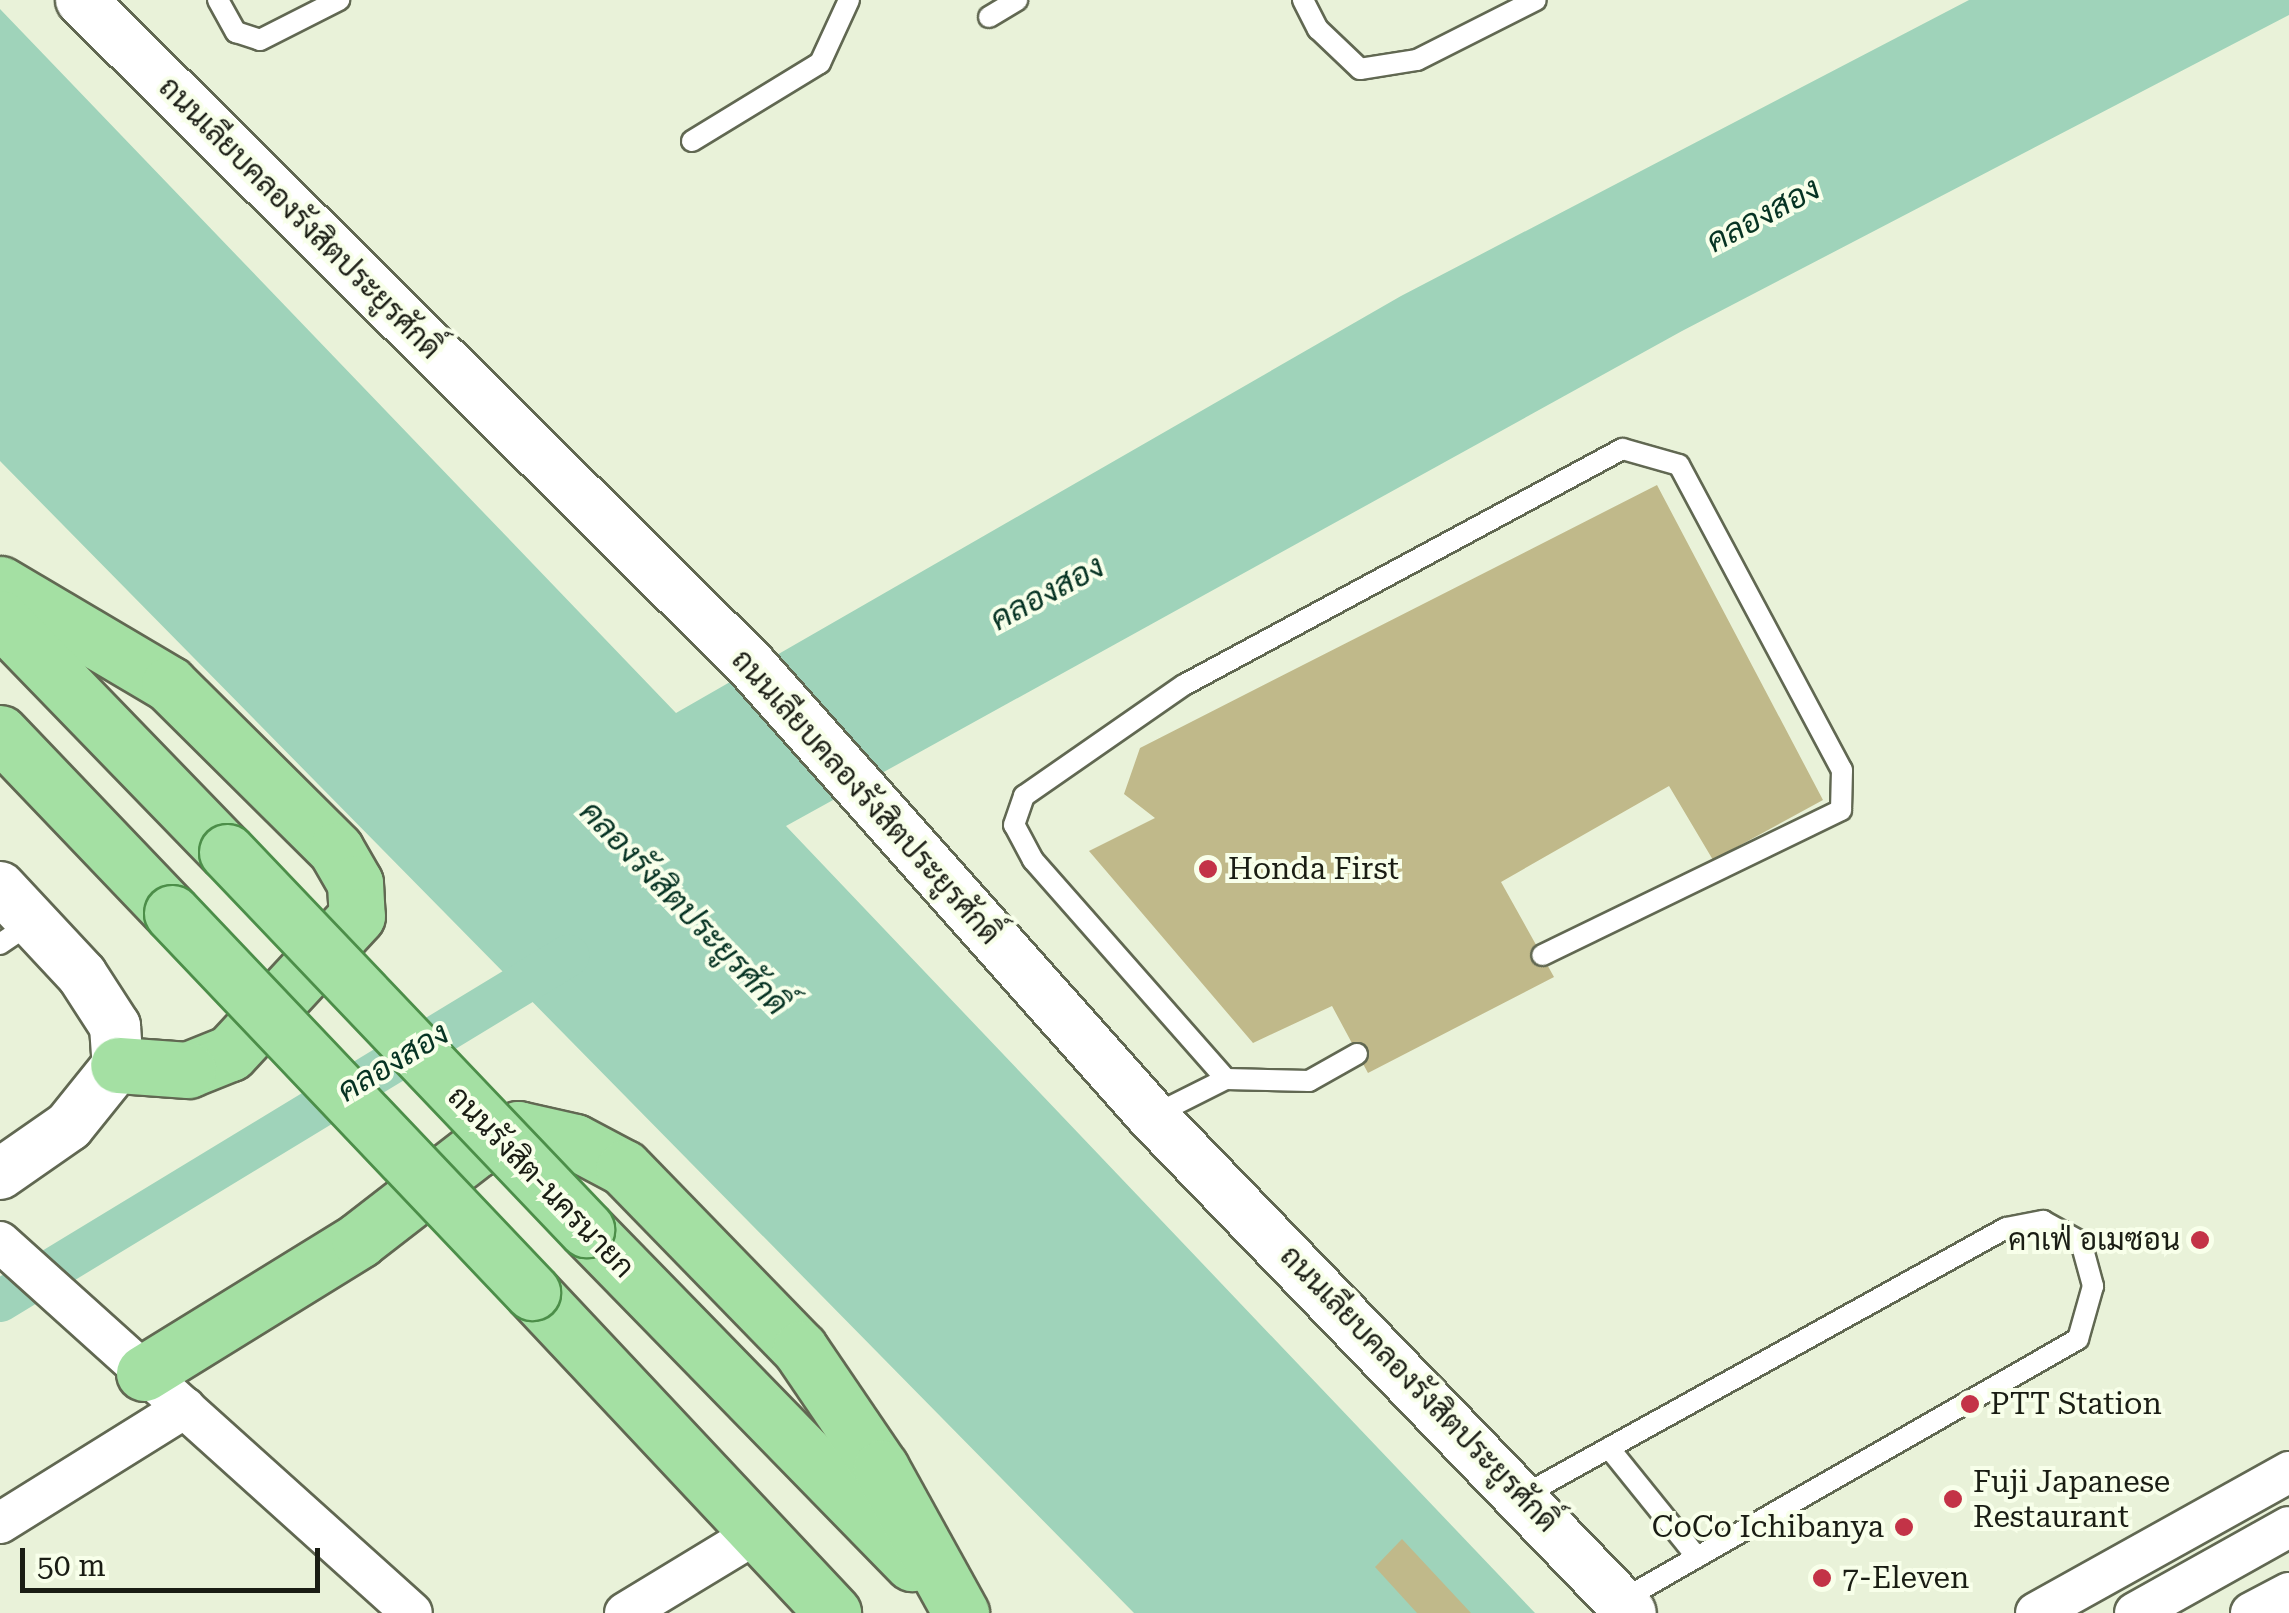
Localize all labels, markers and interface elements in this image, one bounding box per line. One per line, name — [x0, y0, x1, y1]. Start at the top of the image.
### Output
street label: ถนนเลียบคลองรังสิตประยูรศักดิ์ — [151, 69, 449, 367]
water label: คลองสอง — [1700, 169, 1826, 261]
water label: คลองสอง — [984, 547, 1110, 639]
street label: ถนนเลียบคลองรังสิตประยูรศักดิ์ — [724, 642, 1008, 952]
water label: คลองรังสิตประยูรศักดิ์ — [572, 793, 796, 1023]
place label: Honda First — [1228, 851, 1399, 887]
marker: Honda First — [1197, 858, 1219, 880]
water label: คลองสอง — [330, 1014, 456, 1110]
street label: ถนนรังสิต-นครนายก — [440, 1079, 642, 1285]
place label: คาเฟ่ อเมซอน — [2008, 1222, 2180, 1258]
marker: คาเฟ่ อเมซอน — [2189, 1229, 2211, 1251]
street label: ถนนเลียบคลองรังสิตประยูรศักดิ์ — [1273, 1238, 1565, 1540]
place label: PTT Station — [1990, 1386, 2162, 1422]
marker: PTT Station — [1959, 1393, 1981, 1415]
place label: Fuji Japanese Restaurant — [1973, 1464, 2170, 1534]
marker: Fuji Japanese Restaurant — [1942, 1488, 1964, 1510]
place label: CoCo Ichibanya — [1652, 1509, 1884, 1545]
marker: CoCo Ichibanya — [1893, 1516, 1915, 1538]
scale bar — [25, 1528, 325, 1590]
text: 50 m — [37, 1548, 106, 1583]
place label: 7-Eleven — [1842, 1560, 1969, 1596]
marker: 7-Eleven — [1811, 1567, 1833, 1589]

